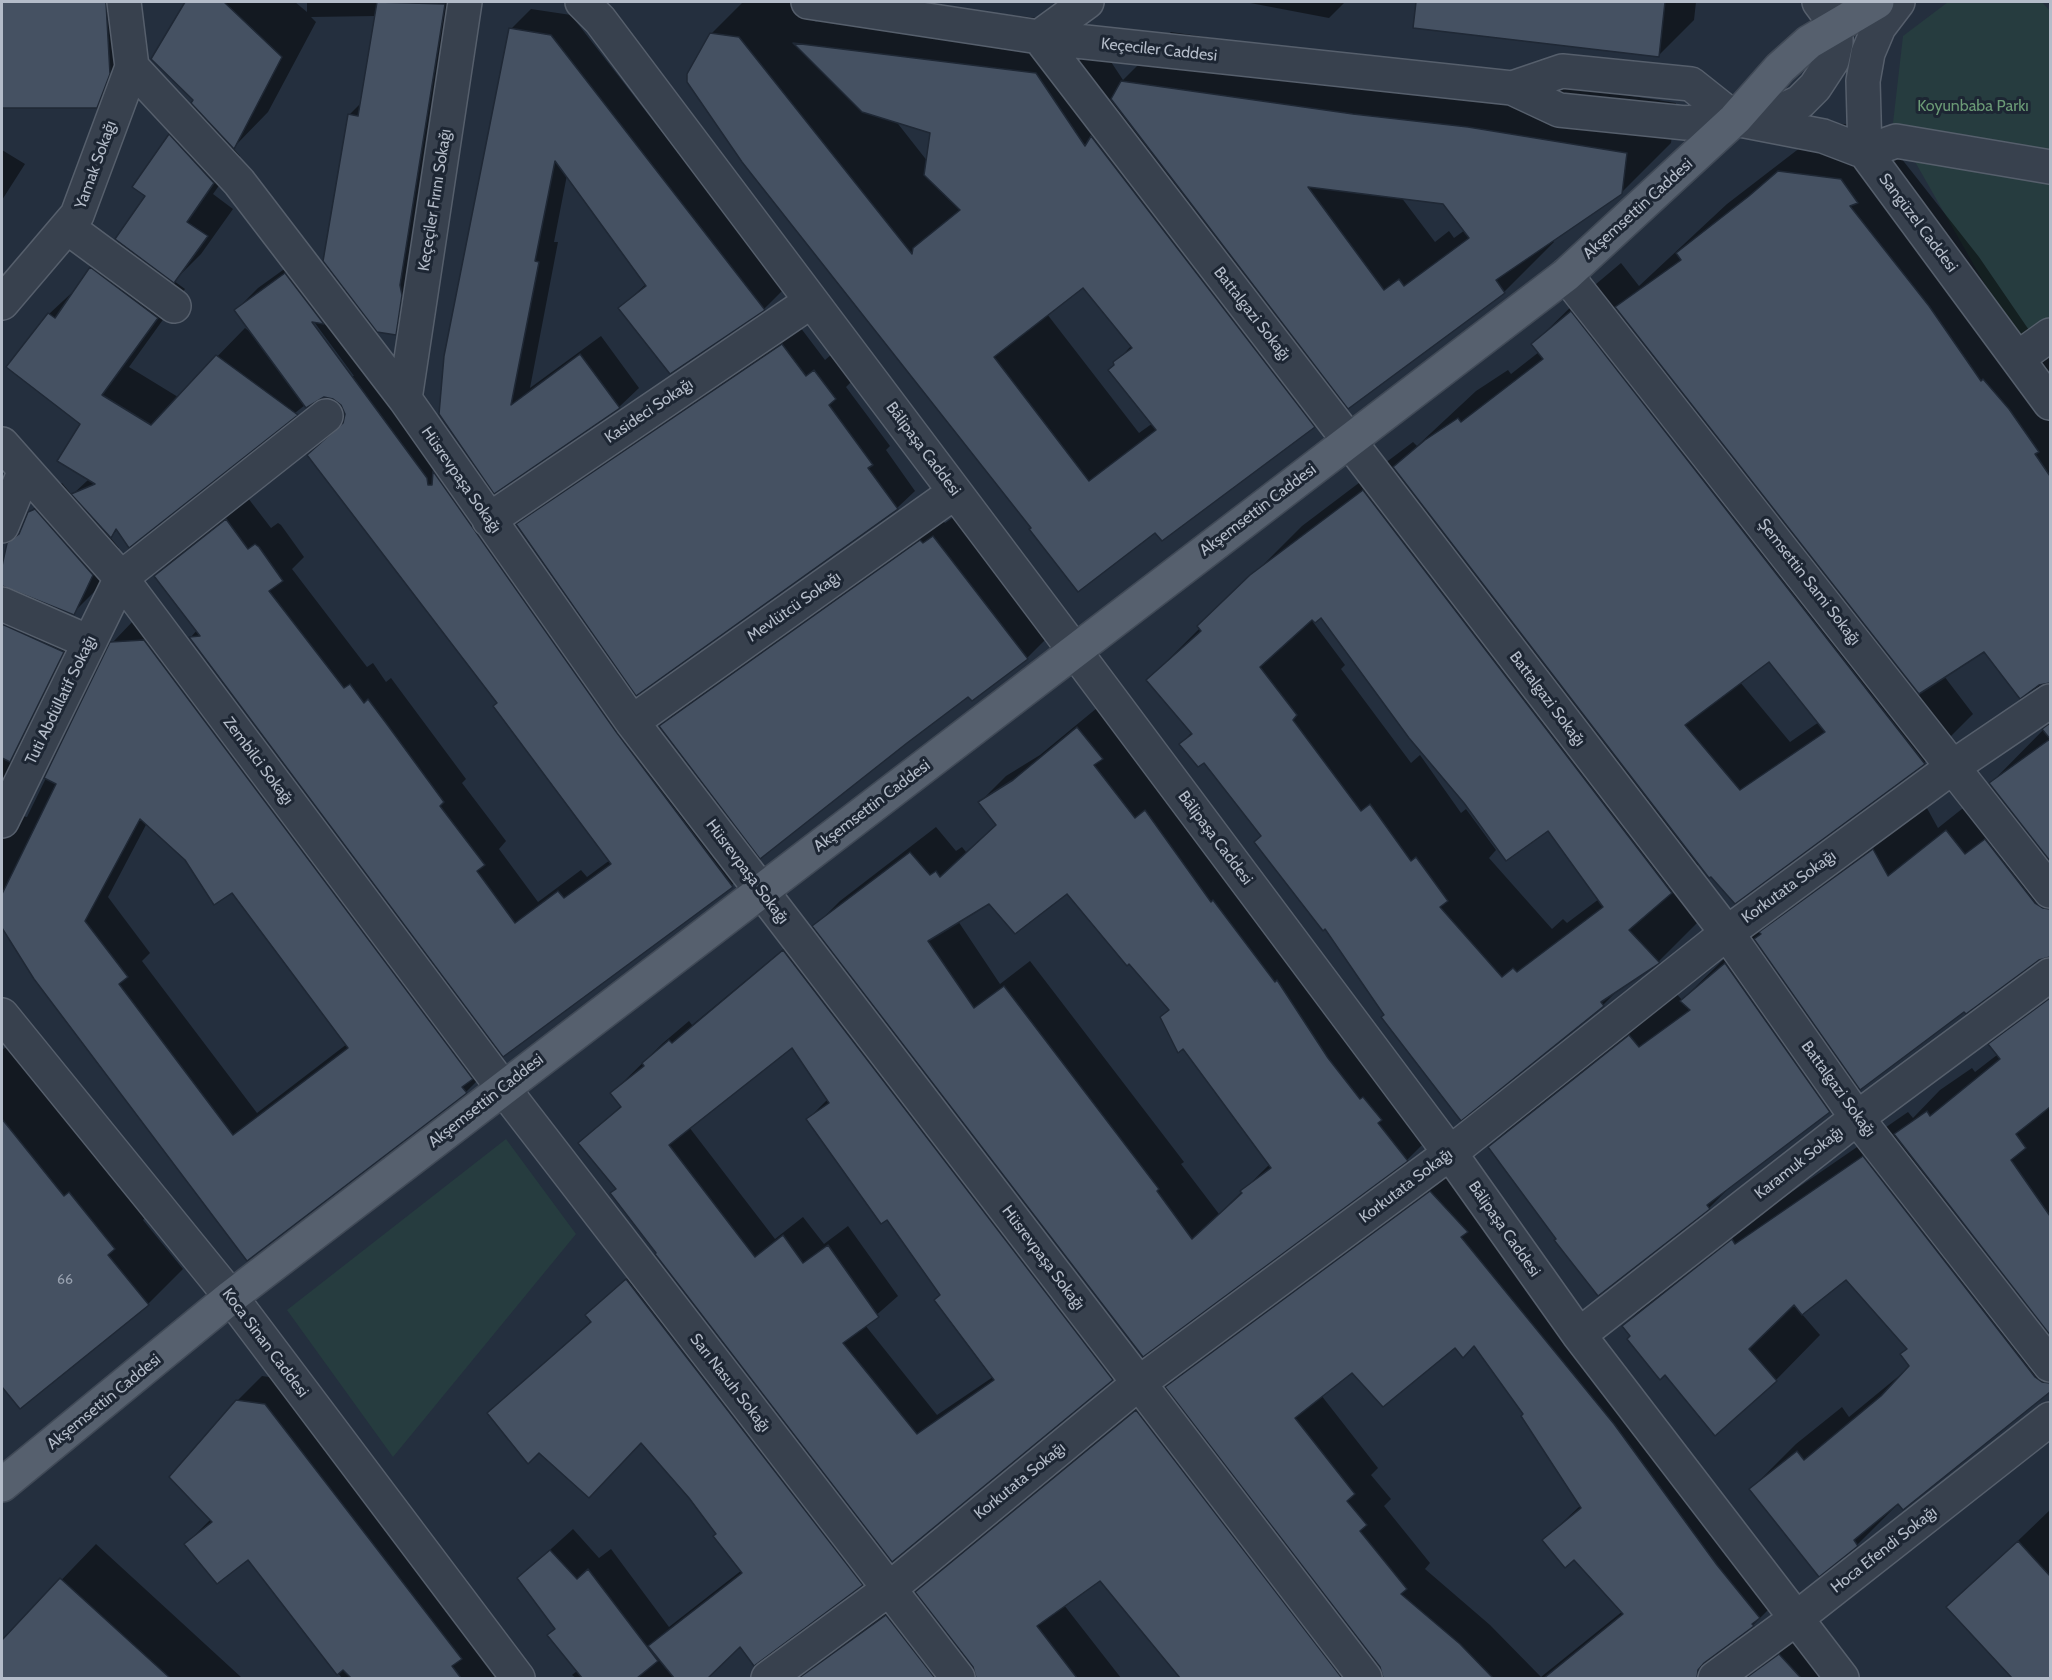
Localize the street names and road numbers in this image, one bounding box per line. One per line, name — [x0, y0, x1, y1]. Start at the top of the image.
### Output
street label: Keçeciler Caddesi — [1100, 34, 1218, 66]
street label: Yamak Sokağı — [71, 118, 121, 212]
street label: Keçeçiler Fırını Sokağı — [414, 128, 456, 272]
street label: Akşemsettin Caddesi — [1579, 155, 1697, 263]
street label: Sangüzel Caddesi — [1875, 170, 1961, 276]
street label: Battalgazi Sokağı — [1209, 263, 1295, 365]
street label: Kasideci Sokağı — [601, 374, 697, 448]
street label: Bâlipaşa Caddesi — [882, 398, 964, 500]
street label: Hüsrevpaşa Sokağı — [417, 423, 505, 537]
street label: Akşemsettin Caddesi — [1196, 460, 1320, 560]
street label: Şemsettin Sami Sokağı — [1754, 515, 1864, 649]
street label: Mevlütcü Sokağı — [744, 568, 844, 646]
street label: Tuti Abdüllatif Sokağı — [21, 632, 101, 768]
street label: Battalgazi Sokağı — [1505, 648, 1589, 750]
street label: Zembilci Sokağı — [219, 713, 297, 809]
street label: Akşemsettin Caddesi — [810, 756, 934, 856]
street label: Bâlipaşa Caddesi — [1174, 787, 1256, 889]
street label: Hüsrevpaşa Sokağı — [701, 816, 793, 928]
street label: Korkutata Sokağı — [1738, 846, 1840, 928]
street label: Battalgazi Sokağı — [1797, 1037, 1879, 1141]
street label: Akşemsettin Caddesi — [425, 1050, 547, 1152]
street label: Karamuk Sokağı — [1751, 1123, 1847, 1203]
street label: Korkutata Sokağı — [1356, 1145, 1456, 1227]
street label: Bâlipaşa Caddesi — [1464, 1177, 1544, 1281]
street label: Hüsrevpaşa Sokağı — [997, 1202, 1089, 1314]
street label: Koca Sinan Caddesi — [218, 1285, 312, 1401]
street label: Sarı Nasuh Sokağı — [686, 1330, 774, 1436]
street label: Akşemsettin Caddesi — [43, 1350, 165, 1454]
street label: Korkutata Sokağı — [971, 1438, 1069, 1524]
street label: Hoca Efendi Sokağı — [1827, 1503, 1941, 1597]

